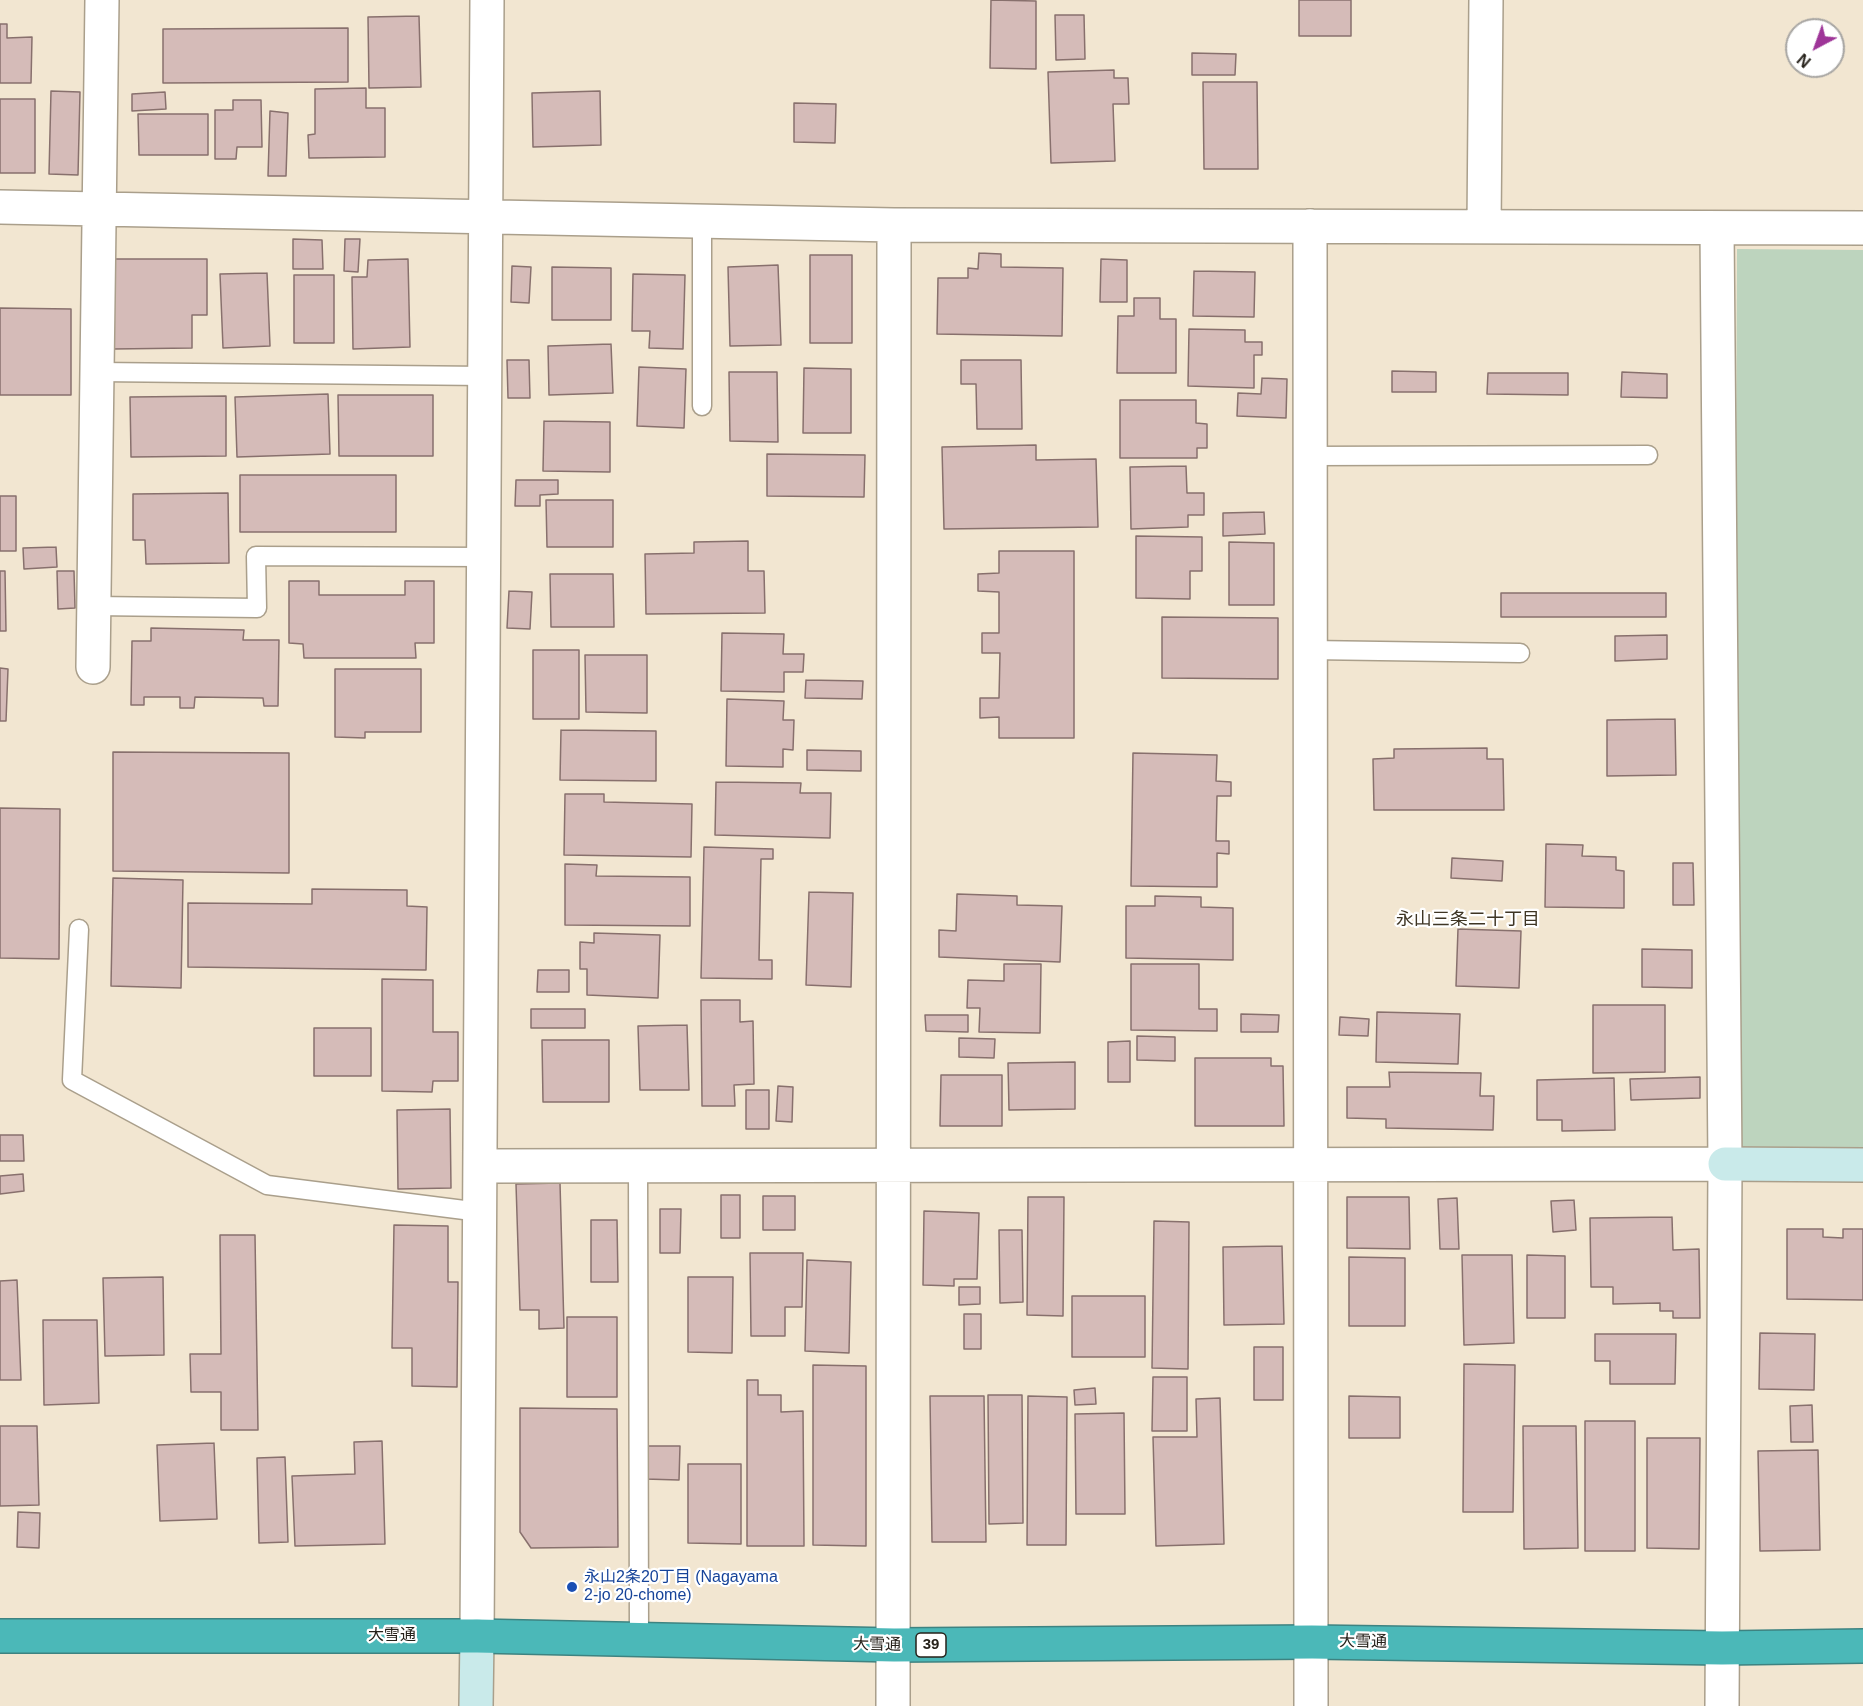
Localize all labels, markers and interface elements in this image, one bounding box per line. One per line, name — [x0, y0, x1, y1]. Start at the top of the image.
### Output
north arrow — [1785, 18, 1845, 78]
text: N — [1794, 50, 1814, 71]
district label: 永山三条二十丁目 — [1396, 909, 1540, 931]
place label: 永山2条20丁目 (Nagayama 2-jo 20-chome) — [584, 1568, 778, 1606]
marker: 永山2条20丁目 (Nagayama 2-jo 20-chome) — [565, 1580, 579, 1594]
street label: 大雪通 — [368, 1626, 416, 1646]
street label: 大雪通 — [1339, 1632, 1387, 1652]
road number: 39 — [916, 1633, 946, 1657]
street label: 大雪通 — [853, 1635, 901, 1655]

